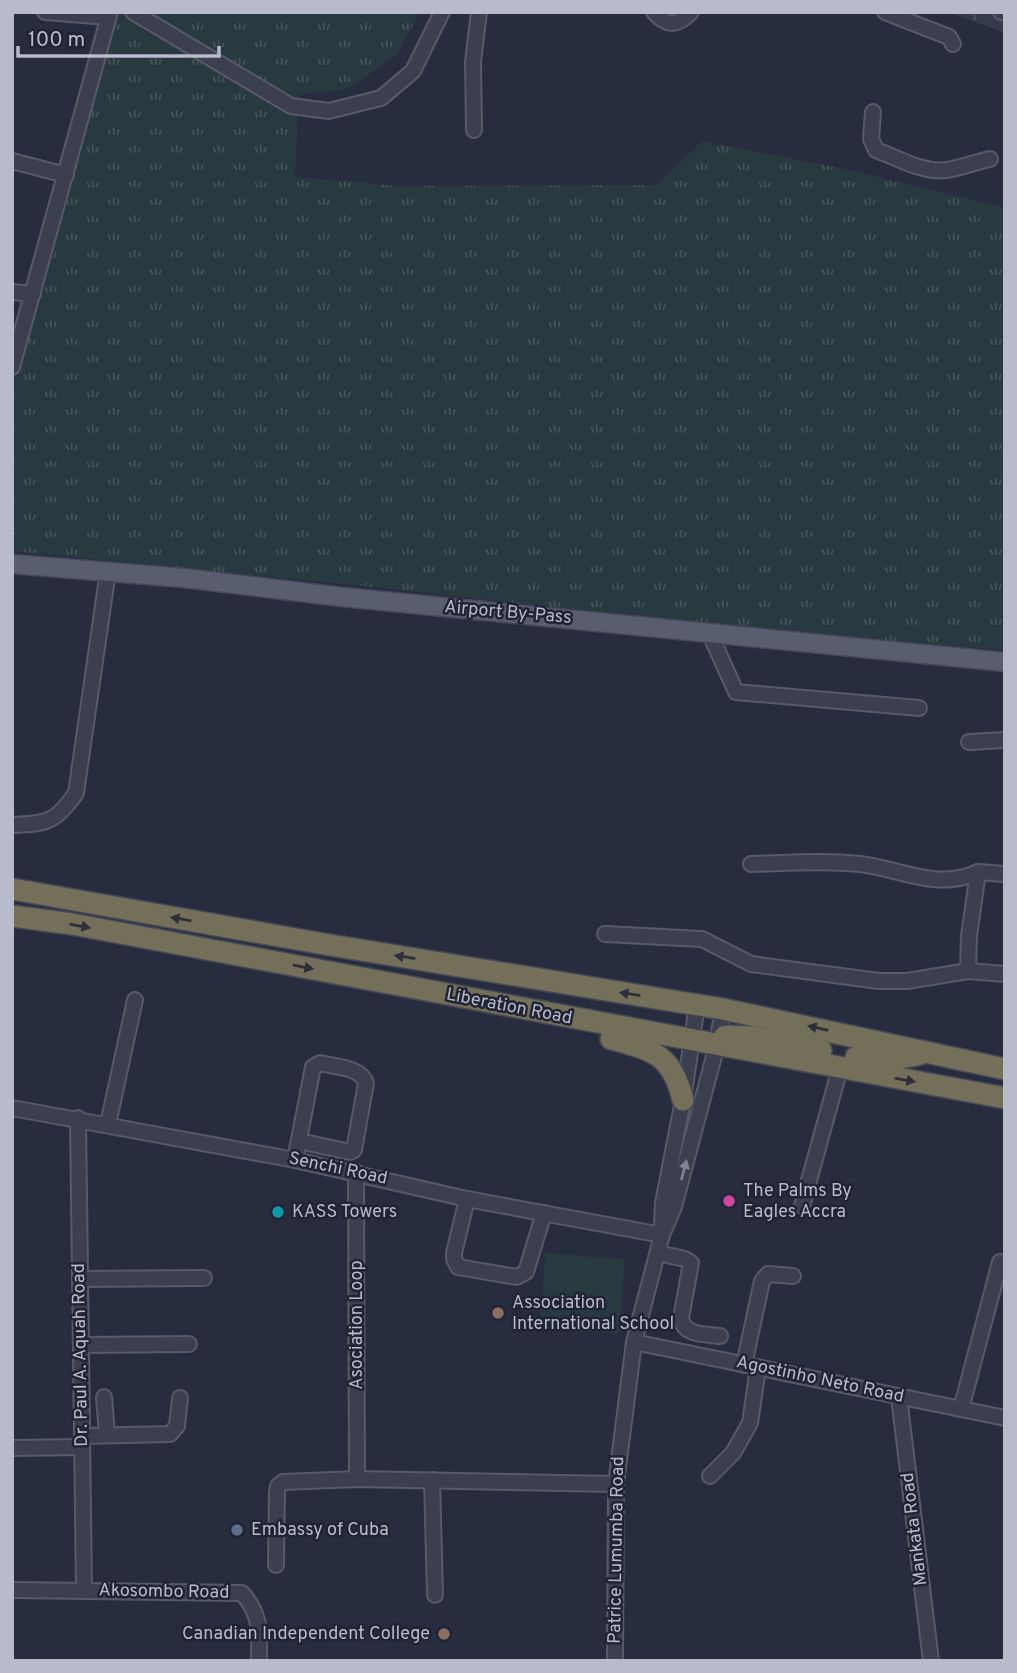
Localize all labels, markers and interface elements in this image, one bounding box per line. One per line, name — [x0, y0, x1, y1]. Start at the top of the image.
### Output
scale bar — [18, 14, 219, 58]
text: 100 m — [28, 27, 85, 54]
street label: Airport By-Pass — [443, 596, 573, 630]
one-way arrow — [170, 913, 192, 924]
one-way arrow — [69, 920, 91, 931]
one-way arrow — [394, 951, 416, 962]
one-way arrow — [292, 962, 314, 973]
street label: Liberation Road — [444, 984, 574, 1030]
one-way arrow — [618, 988, 640, 999]
one-way arrow — [807, 1023, 829, 1034]
one-way arrow — [894, 1075, 916, 1086]
street label: Senchi Road — [287, 1147, 389, 1191]
one-way arrow — [679, 1159, 690, 1181]
place label: The Palms By Eagles Accra — [743, 1180, 852, 1224]
marker: The Palms By Eagles Accra — [721, 1193, 737, 1209]
place label: KASS Towers — [292, 1201, 397, 1224]
marker: KASS Towers — [270, 1204, 286, 1220]
street label: Asociation Loop — [346, 1260, 369, 1390]
street label: Dr. Paul A. Aquah Road — [68, 1263, 94, 1447]
place label: Association International School — [512, 1292, 674, 1336]
marker: Association International School — [490, 1305, 506, 1321]
street label: Agostinho Neto Road — [734, 1351, 906, 1409]
street label: Patrice Lumumba Road — [604, 1456, 630, 1644]
street label: Mankata Road — [897, 1471, 933, 1587]
place label: Embassy of Cuba — [251, 1519, 389, 1542]
marker: Embassy of Cuba — [229, 1522, 245, 1538]
street label: Akosombo Road — [98, 1579, 230, 1605]
place label: Canadian Independent College — [182, 1623, 430, 1646]
marker: Canadian Independent College — [436, 1626, 452, 1642]

